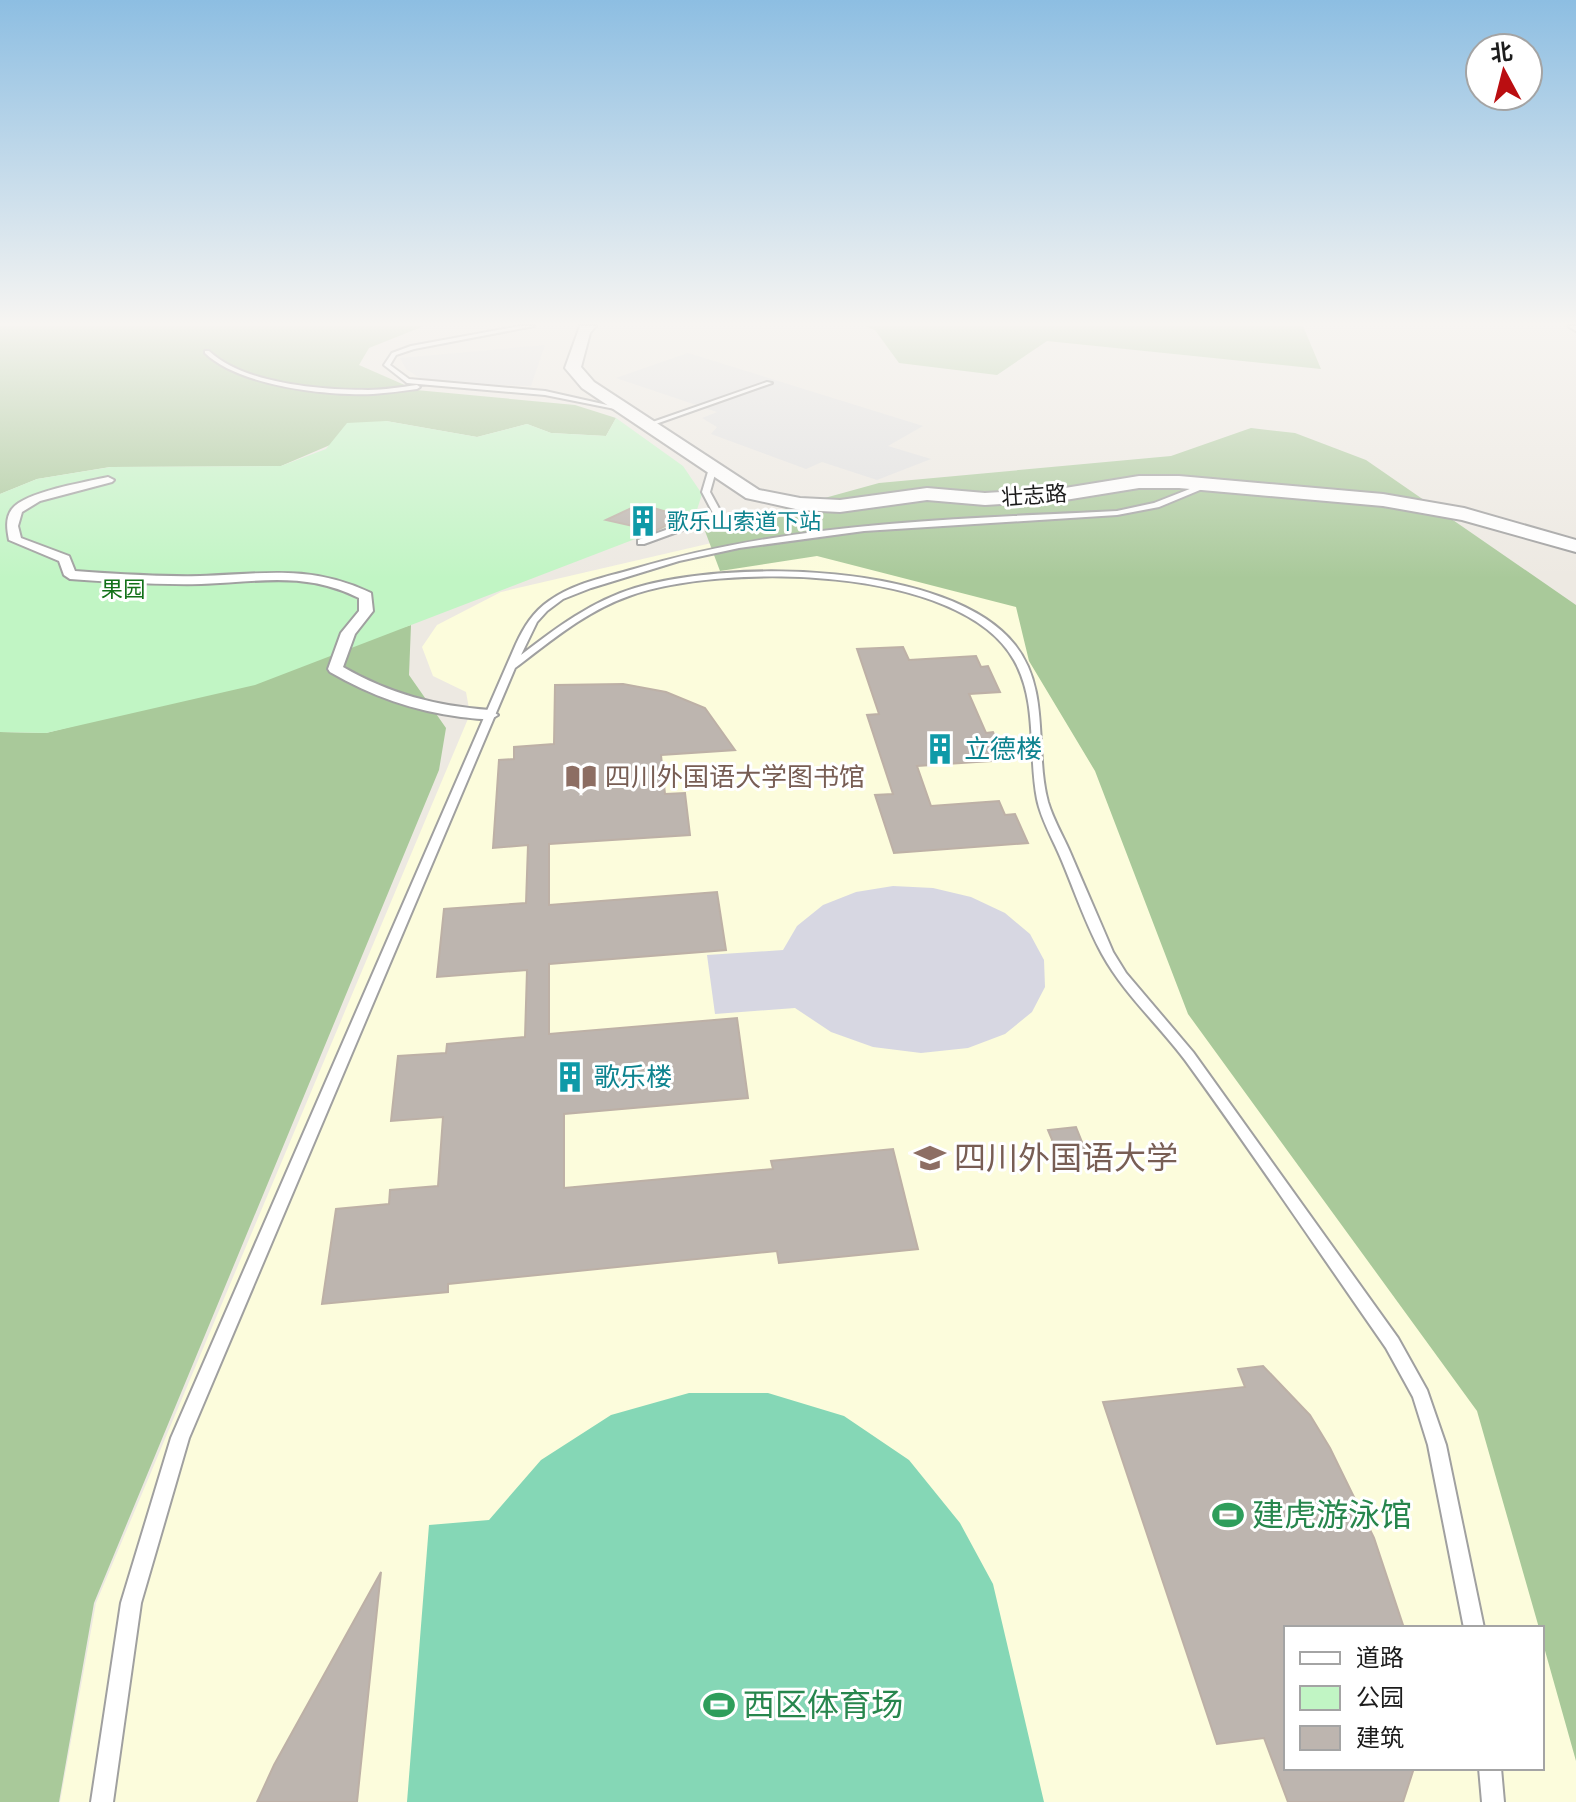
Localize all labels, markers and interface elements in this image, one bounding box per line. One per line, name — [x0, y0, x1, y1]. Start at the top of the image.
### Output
north arrow — [1464, 32, 1544, 112]
text: 北 — [1489, 38, 1514, 67]
street label: 壮志路 — [1000, 480, 1068, 511]
building icon: 歌乐山索道下站 — [626, 504, 660, 538]
place label: 歌乐山索道下站 — [667, 508, 821, 535]
park label: 果园 — [101, 576, 145, 603]
building icon: 立德楼 — [923, 732, 957, 766]
place label: 立德楼 — [964, 734, 1042, 765]
library icon: 四川外国语大学图书馆 — [564, 760, 598, 794]
place label: 四川外国语大学图书馆 — [605, 762, 865, 793]
building icon: 歌乐楼 — [553, 1060, 587, 1094]
place label: 歌乐楼 — [594, 1062, 672, 1093]
place label: 四川外国语大学 — [954, 1139, 1178, 1177]
school or university icon: 四川外国语大学 — [913, 1141, 947, 1175]
place label: 建虎游泳馆 — [1252, 1496, 1412, 1534]
sports icon: 建虎游泳馆 — [1211, 1498, 1245, 1532]
legend — [1284, 1626, 1544, 1770]
text: 道路 — [1356, 1644, 1404, 1672]
text: 公园 — [1356, 1684, 1404, 1712]
place label: 西区体育场 — [743, 1686, 903, 1724]
sports icon: 西区体育场 — [702, 1688, 736, 1722]
text: 建筑 — [1356, 1724, 1404, 1752]

